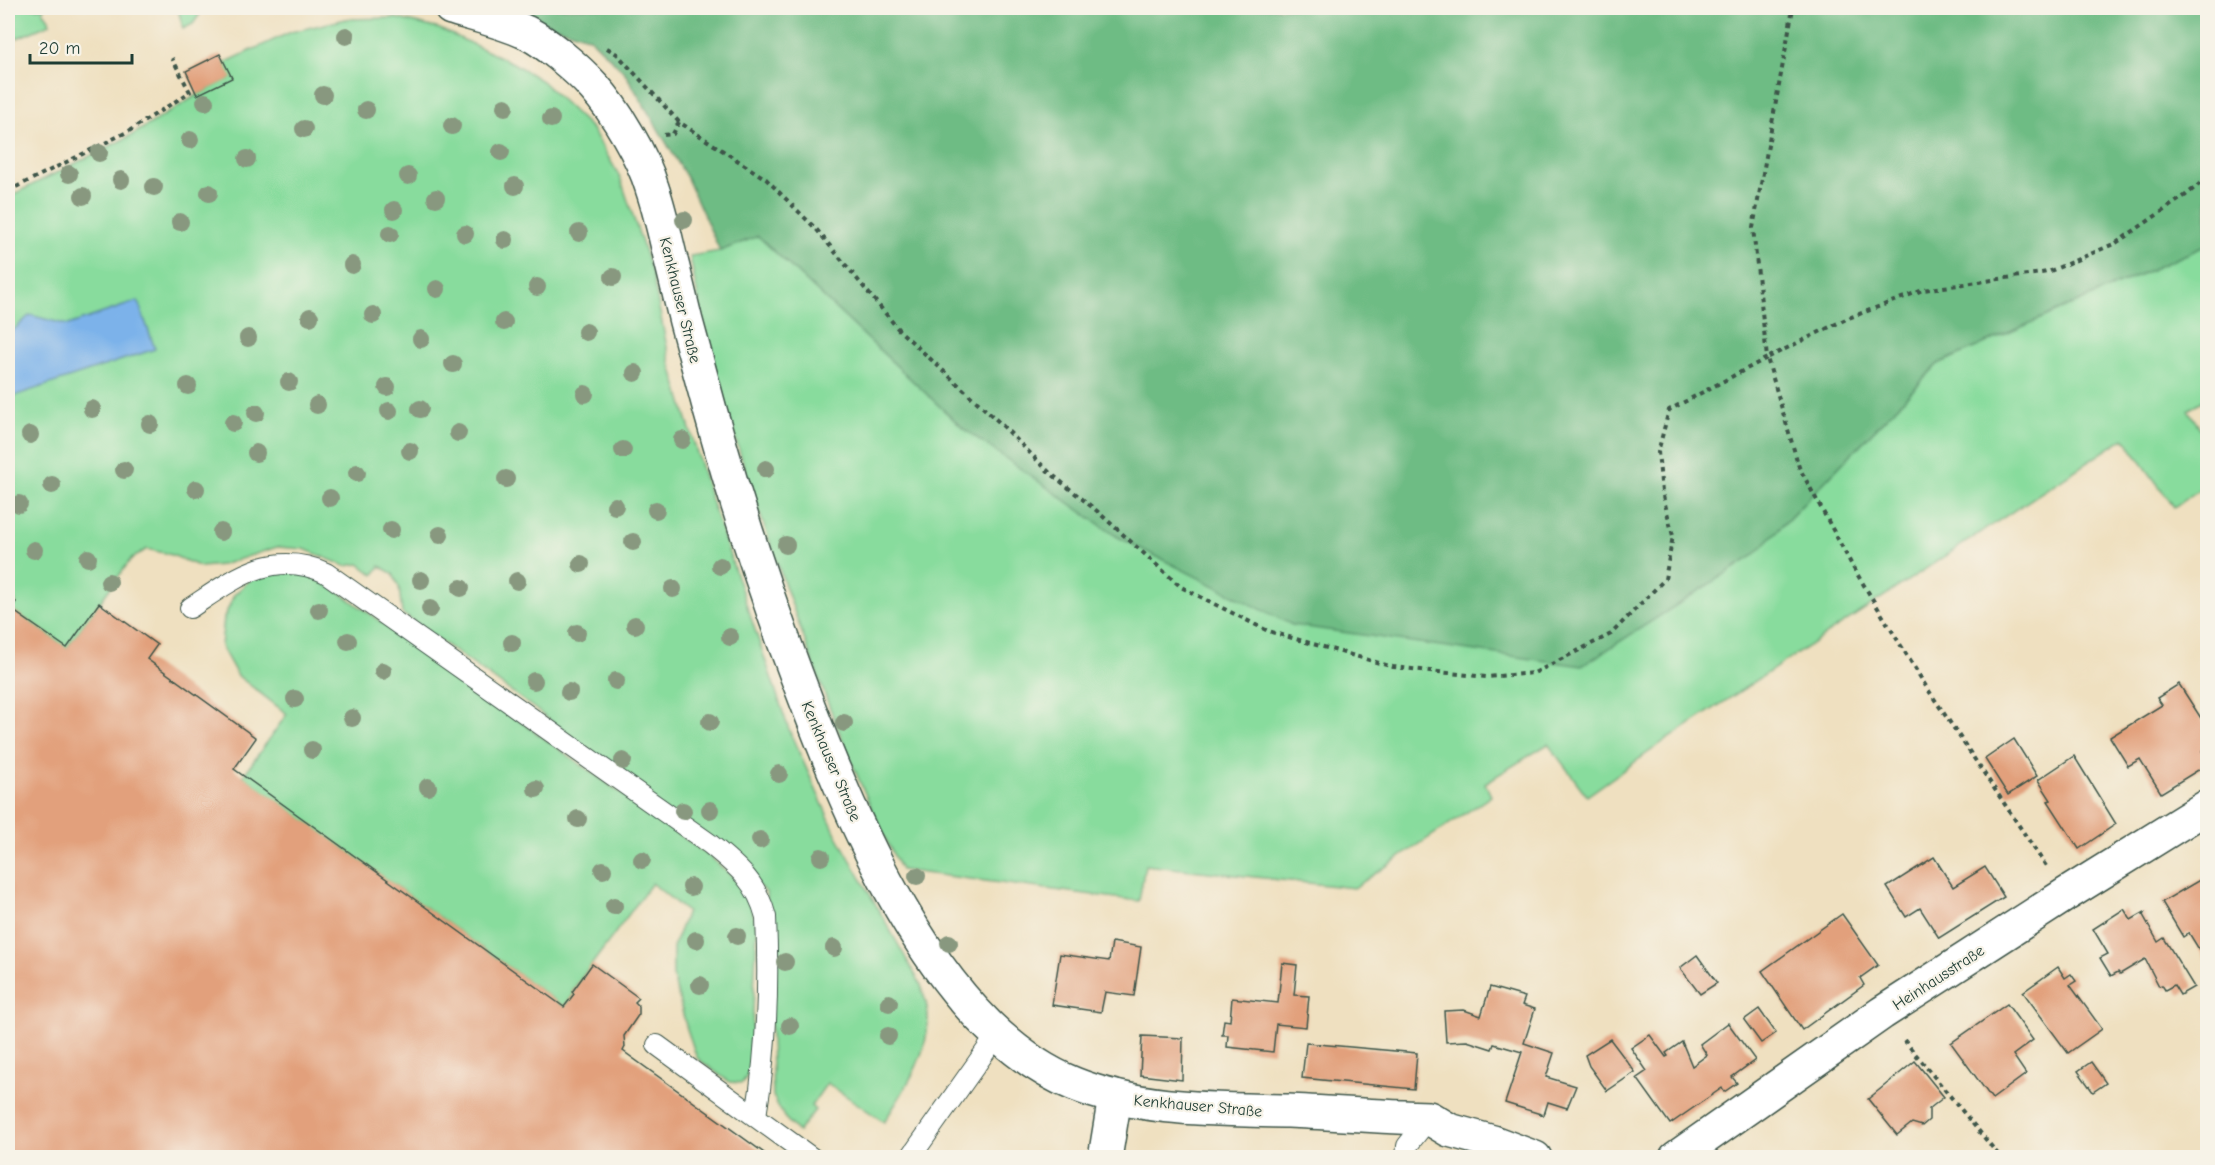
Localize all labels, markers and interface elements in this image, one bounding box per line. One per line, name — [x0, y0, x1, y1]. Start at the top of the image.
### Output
scale bar — [30, 27, 132, 65]
text: 20 m — [39, 38, 80, 59]
street label: Kenkhauser Straße — [656, 235, 704, 365]
street label: Kenkhauser Straße — [798, 698, 865, 824]
street label: Heinhausstraße — [1889, 942, 1988, 1014]
street label: Kenkhauser Straße — [1133, 1091, 1263, 1121]

